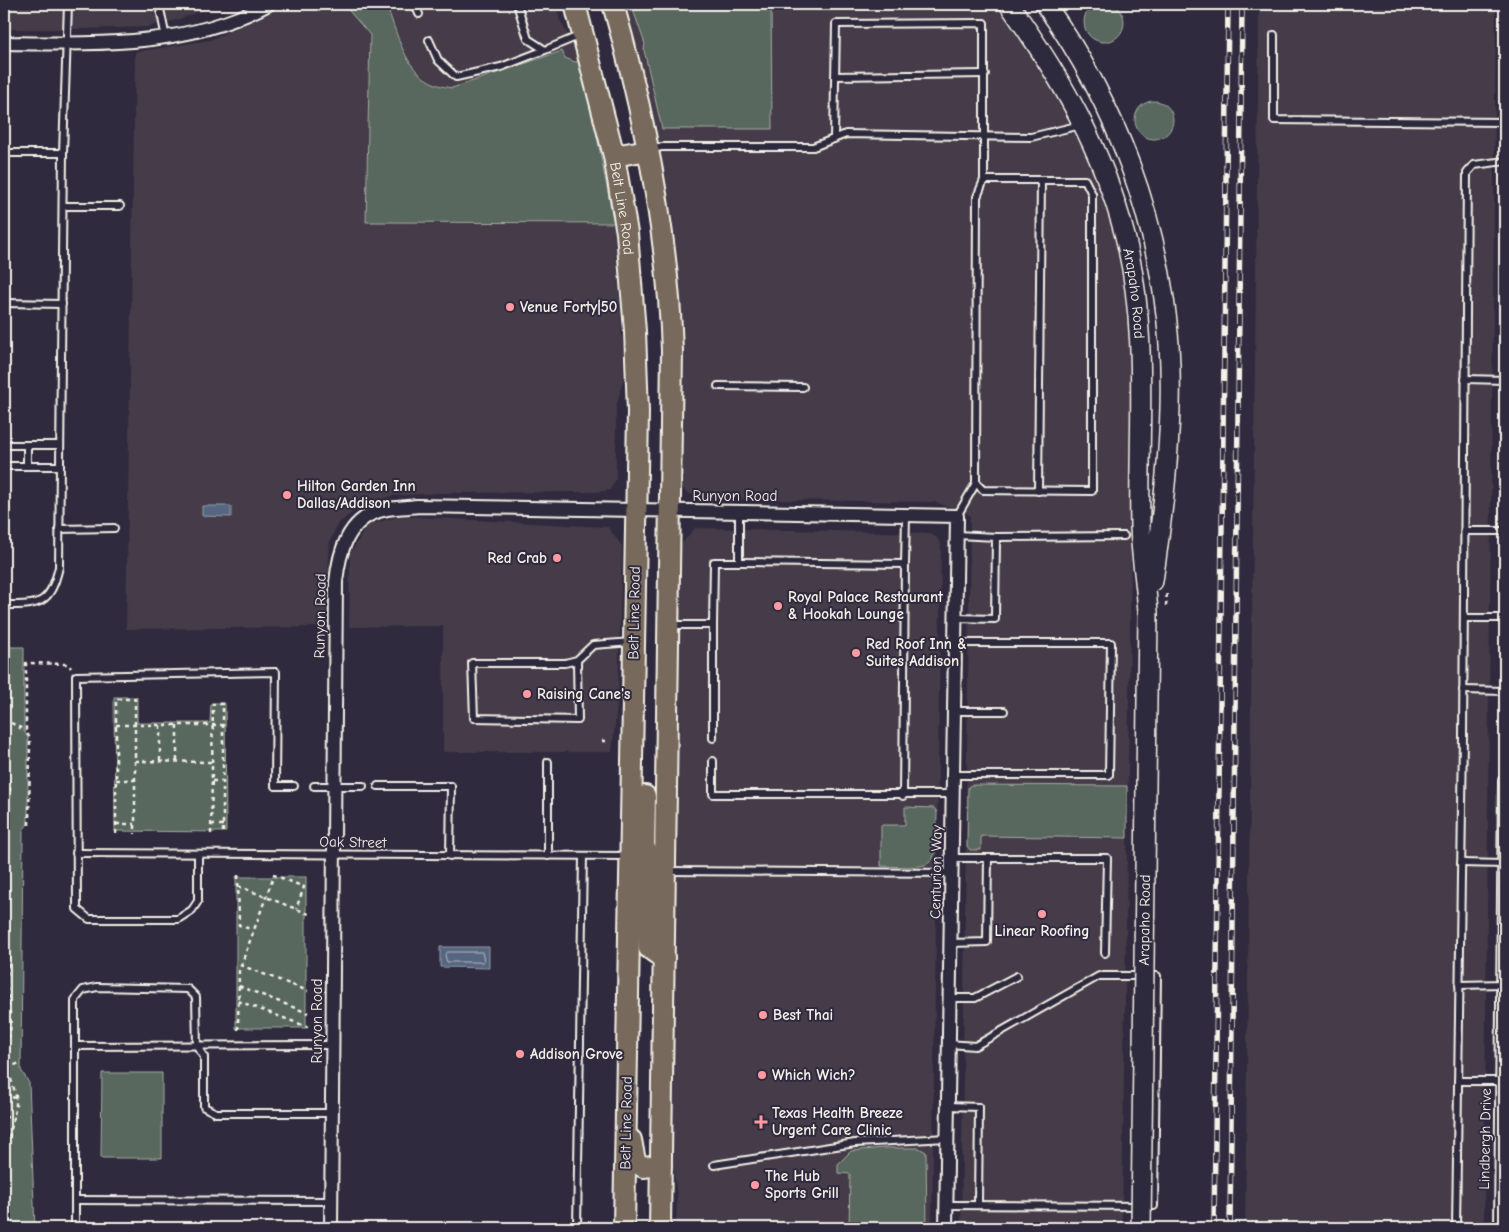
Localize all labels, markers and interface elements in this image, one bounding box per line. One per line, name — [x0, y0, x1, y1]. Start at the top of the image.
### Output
street label: Belt Line Road — [606, 161, 638, 255]
street label: Arapaho Road — [1119, 246, 1149, 339]
place label: Venue Forty|50 — [520, 298, 617, 316]
marker: Venue Forty|50 — [504, 301, 516, 313]
place label: Hilton Garden Inn Dallas/Addison — [297, 477, 416, 512]
street label: Runyon Road — [692, 487, 778, 505]
marker: Hilton Garden Inn Dallas/Addison — [281, 489, 293, 501]
place label: Red Crab — [488, 549, 547, 567]
marker: Red Crab — [551, 552, 563, 564]
street label: Belt Line Road — [624, 566, 644, 660]
street label: Runyon Road — [310, 573, 330, 659]
place label: Royal Palace Restaurant & Hookah Lounge — [788, 588, 944, 623]
marker: Royal Palace Restaurant & Hookah Lounge — [772, 600, 784, 612]
place label: Red Roof Inn & Suites Addison — [866, 635, 967, 670]
marker: Red Roof Inn & Suites Addison — [850, 647, 862, 659]
place label: Raising Cane's — [537, 685, 630, 703]
marker: Raising Cane's — [521, 688, 533, 700]
street label: Centurion Way — [926, 825, 946, 919]
street label: Oak Street — [319, 832, 387, 852]
street label: Arapaho Road — [1135, 874, 1154, 966]
marker: Linear Roofing — [1036, 908, 1048, 920]
place label: Linear Roofing — [995, 922, 1089, 940]
street label: Runyon Road — [308, 978, 326, 1064]
place label: Best Thai — [773, 1006, 833, 1024]
marker: Best Thai — [757, 1009, 769, 1021]
place label: Addison Grove — [530, 1045, 623, 1063]
marker: Addison Grove — [514, 1048, 526, 1060]
place label: Which Wich? — [772, 1066, 855, 1084]
marker: Which Wich? — [756, 1069, 768, 1081]
street label: Belt Line Road — [616, 1076, 636, 1170]
street label: Lindbergh Drive — [1475, 1088, 1495, 1190]
place label: Texas Health Breeze Urgent Care Clinic — [772, 1104, 903, 1139]
marker: Texas Health Breeze Urgent Care Clinic — [754, 1115, 768, 1129]
place label: The Hub Sports Grill — [765, 1167, 839, 1202]
marker: The Hub Sports Grill — [749, 1179, 761, 1191]

